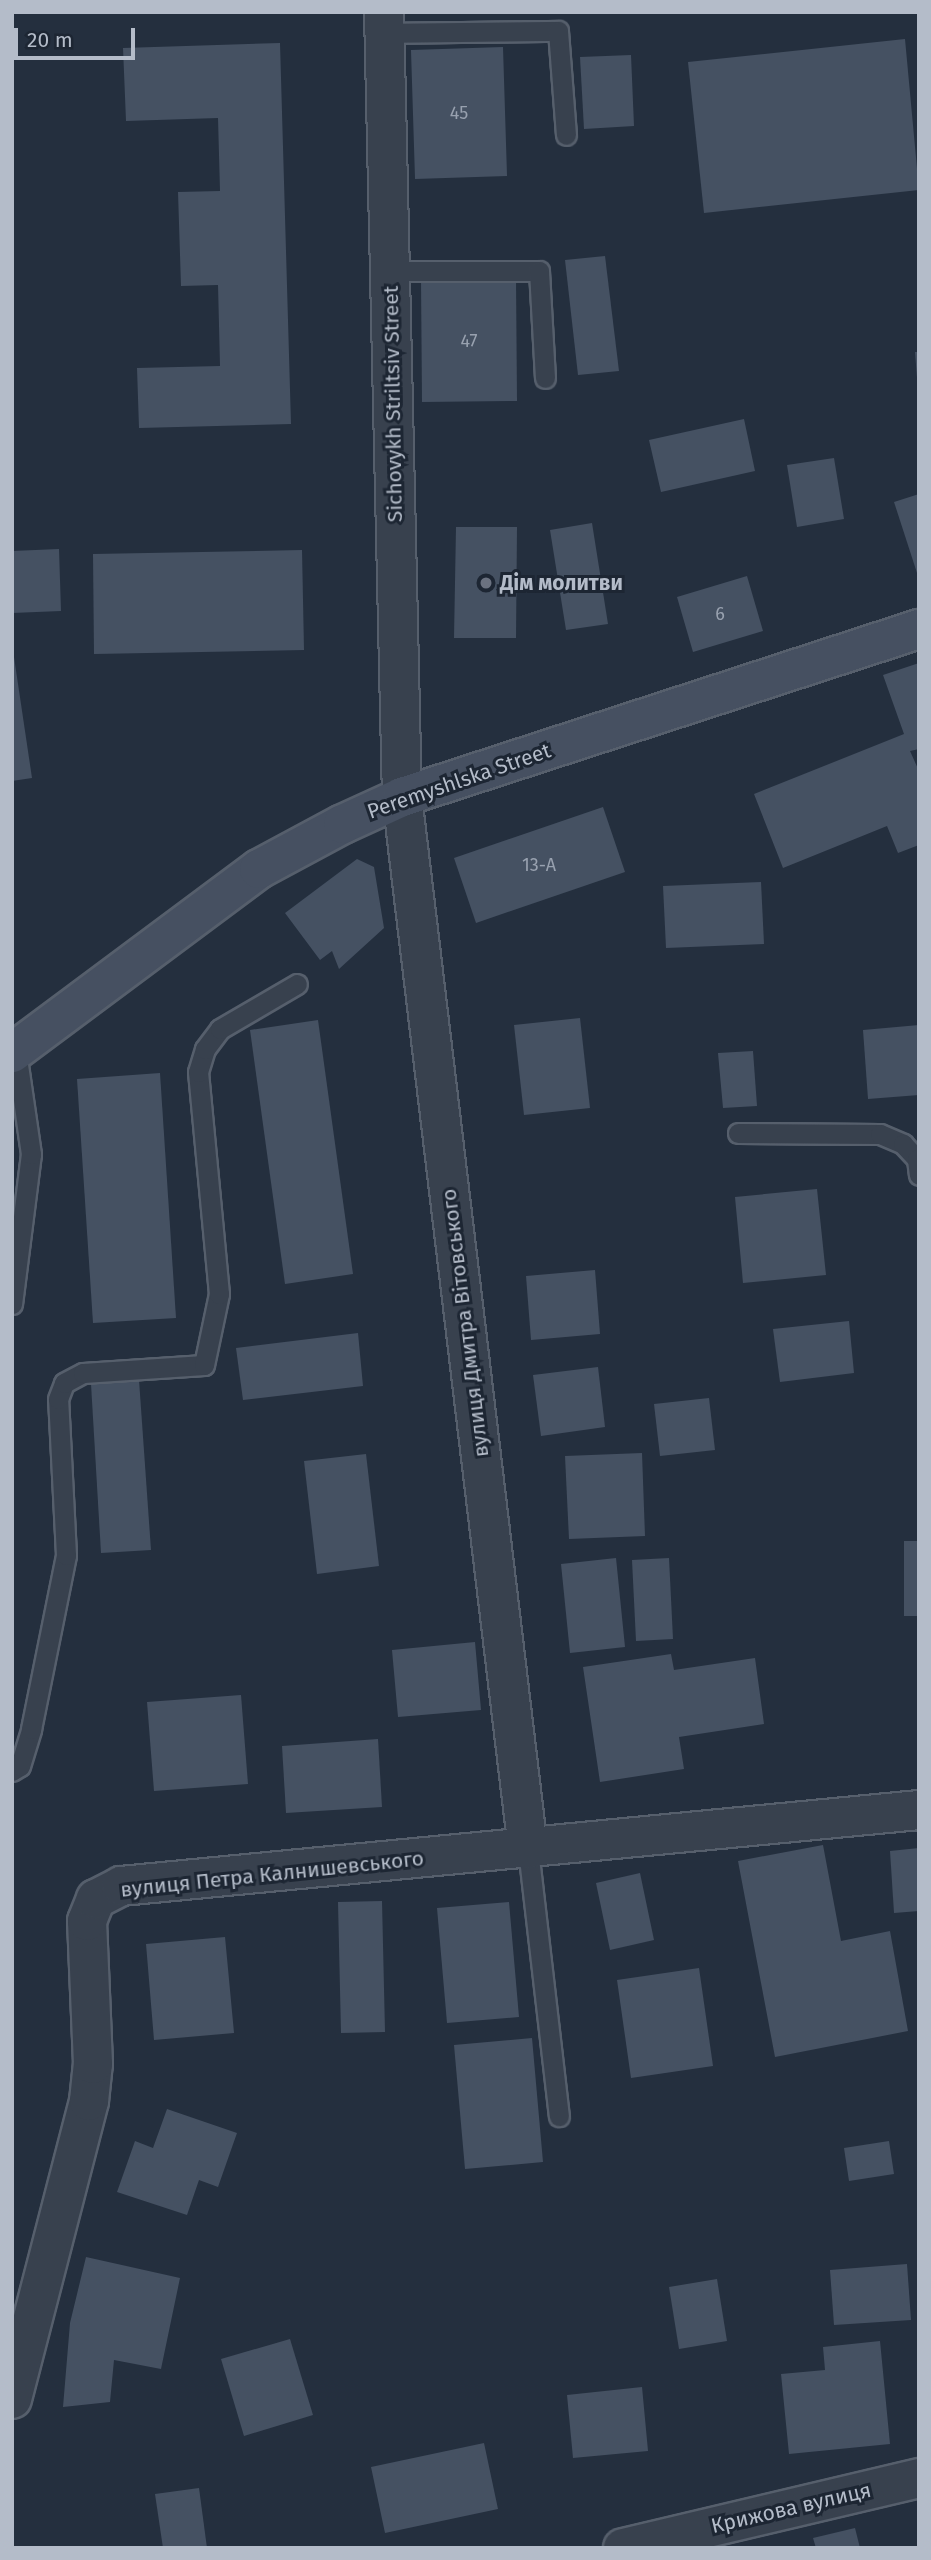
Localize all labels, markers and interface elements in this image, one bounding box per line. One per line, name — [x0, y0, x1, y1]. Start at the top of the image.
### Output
scale bar — [18, 14, 138, 58]
text: 20 m — [27, 27, 73, 53]
house number: 45 — [450, 102, 468, 124]
street label: Sichovykh Striltsiv Street — [378, 286, 408, 522]
house number: 47 — [460, 330, 478, 352]
place label: Дім молитви — [500, 570, 623, 596]
marker: Дім молитви — [478, 575, 494, 591]
house number: 6 — [715, 603, 725, 625]
street label: Peremyshlska Street — [364, 738, 554, 824]
house number: 13-А — [522, 854, 556, 876]
street label: вулиця Дмитра Вітовського — [436, 1187, 494, 1459]
street label: вулиця Петра Калнишевського — [119, 1846, 425, 1902]
street label: Крижова вулиця — [709, 2477, 873, 2539]

